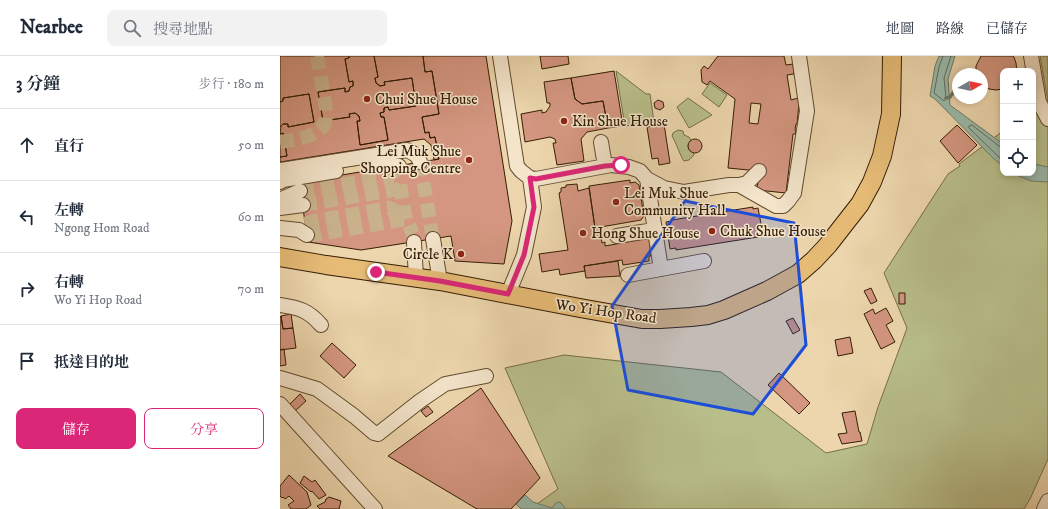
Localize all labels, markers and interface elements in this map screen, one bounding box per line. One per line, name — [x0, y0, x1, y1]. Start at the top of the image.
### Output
search box — [107, 10, 387, 46]
text: Nearbee — [20, 16, 83, 39]
icon: search — [121, 17, 143, 39]
text: 搜尋地點 — [153, 20, 213, 39]
text: 地圖 — [886, 20, 914, 38]
text: 路線 — [936, 20, 964, 38]
text: 已儲存 — [986, 20, 1028, 38]
north arrow — [952, 68, 988, 104]
map controls — [1000, 68, 1036, 176]
button: + — [1000, 68, 1036, 104]
text: 3 分鐘 — [16, 73, 60, 95]
text: 步行 · 180 m — [198, 76, 264, 92]
place label: Chui Shue House — [375, 90, 478, 109]
marker: Chui Shue House — [362, 94, 372, 104]
button: − — [1000, 104, 1036, 140]
place label: Kin Shue House — [572, 112, 668, 131]
marker: Kin Shue House — [559, 116, 569, 126]
icon: ahead — [16, 134, 38, 156]
text: 直行 — [54, 137, 84, 156]
text: 50 m — [238, 137, 264, 153]
button: locate — [1000, 140, 1036, 176]
place label: Lei Muk Shue Shopping Centre — [360, 142, 461, 178]
marker: Lei Muk Shue Shopping Centre — [464, 155, 474, 165]
route start — [612, 156, 630, 174]
place label: Lei Muk Shue Community Hall — [624, 184, 726, 220]
marker: Lei Muk Shue Community Hall — [611, 197, 621, 207]
text: 左轉 — [54, 201, 84, 220]
icon: left — [16, 206, 38, 228]
text: 60 m — [238, 209, 264, 225]
text: Ngong Hom Road — [54, 220, 149, 236]
place label: Chuk Shue House — [720, 222, 826, 241]
place label: Hong Shue House — [591, 224, 699, 243]
marker: Chuk Shue House — [707, 226, 717, 236]
marker: Hong Shue House — [578, 228, 588, 238]
place label: Circle K — [403, 245, 453, 264]
marker: Circle K — [456, 249, 466, 259]
route end — [367, 263, 385, 281]
text: 右轉 — [54, 273, 84, 292]
icon: right — [16, 278, 38, 300]
text: 70 m — [238, 281, 264, 297]
text: Wo Yi Hop Road — [54, 292, 142, 308]
street label: Wo Yi Hop Road — [553, 295, 658, 328]
icon: arrive — [16, 350, 38, 372]
text: 抵達目的地 — [54, 353, 129, 372]
button: 儲存 — [16, 408, 136, 449]
button: 分享 — [144, 408, 264, 449]

